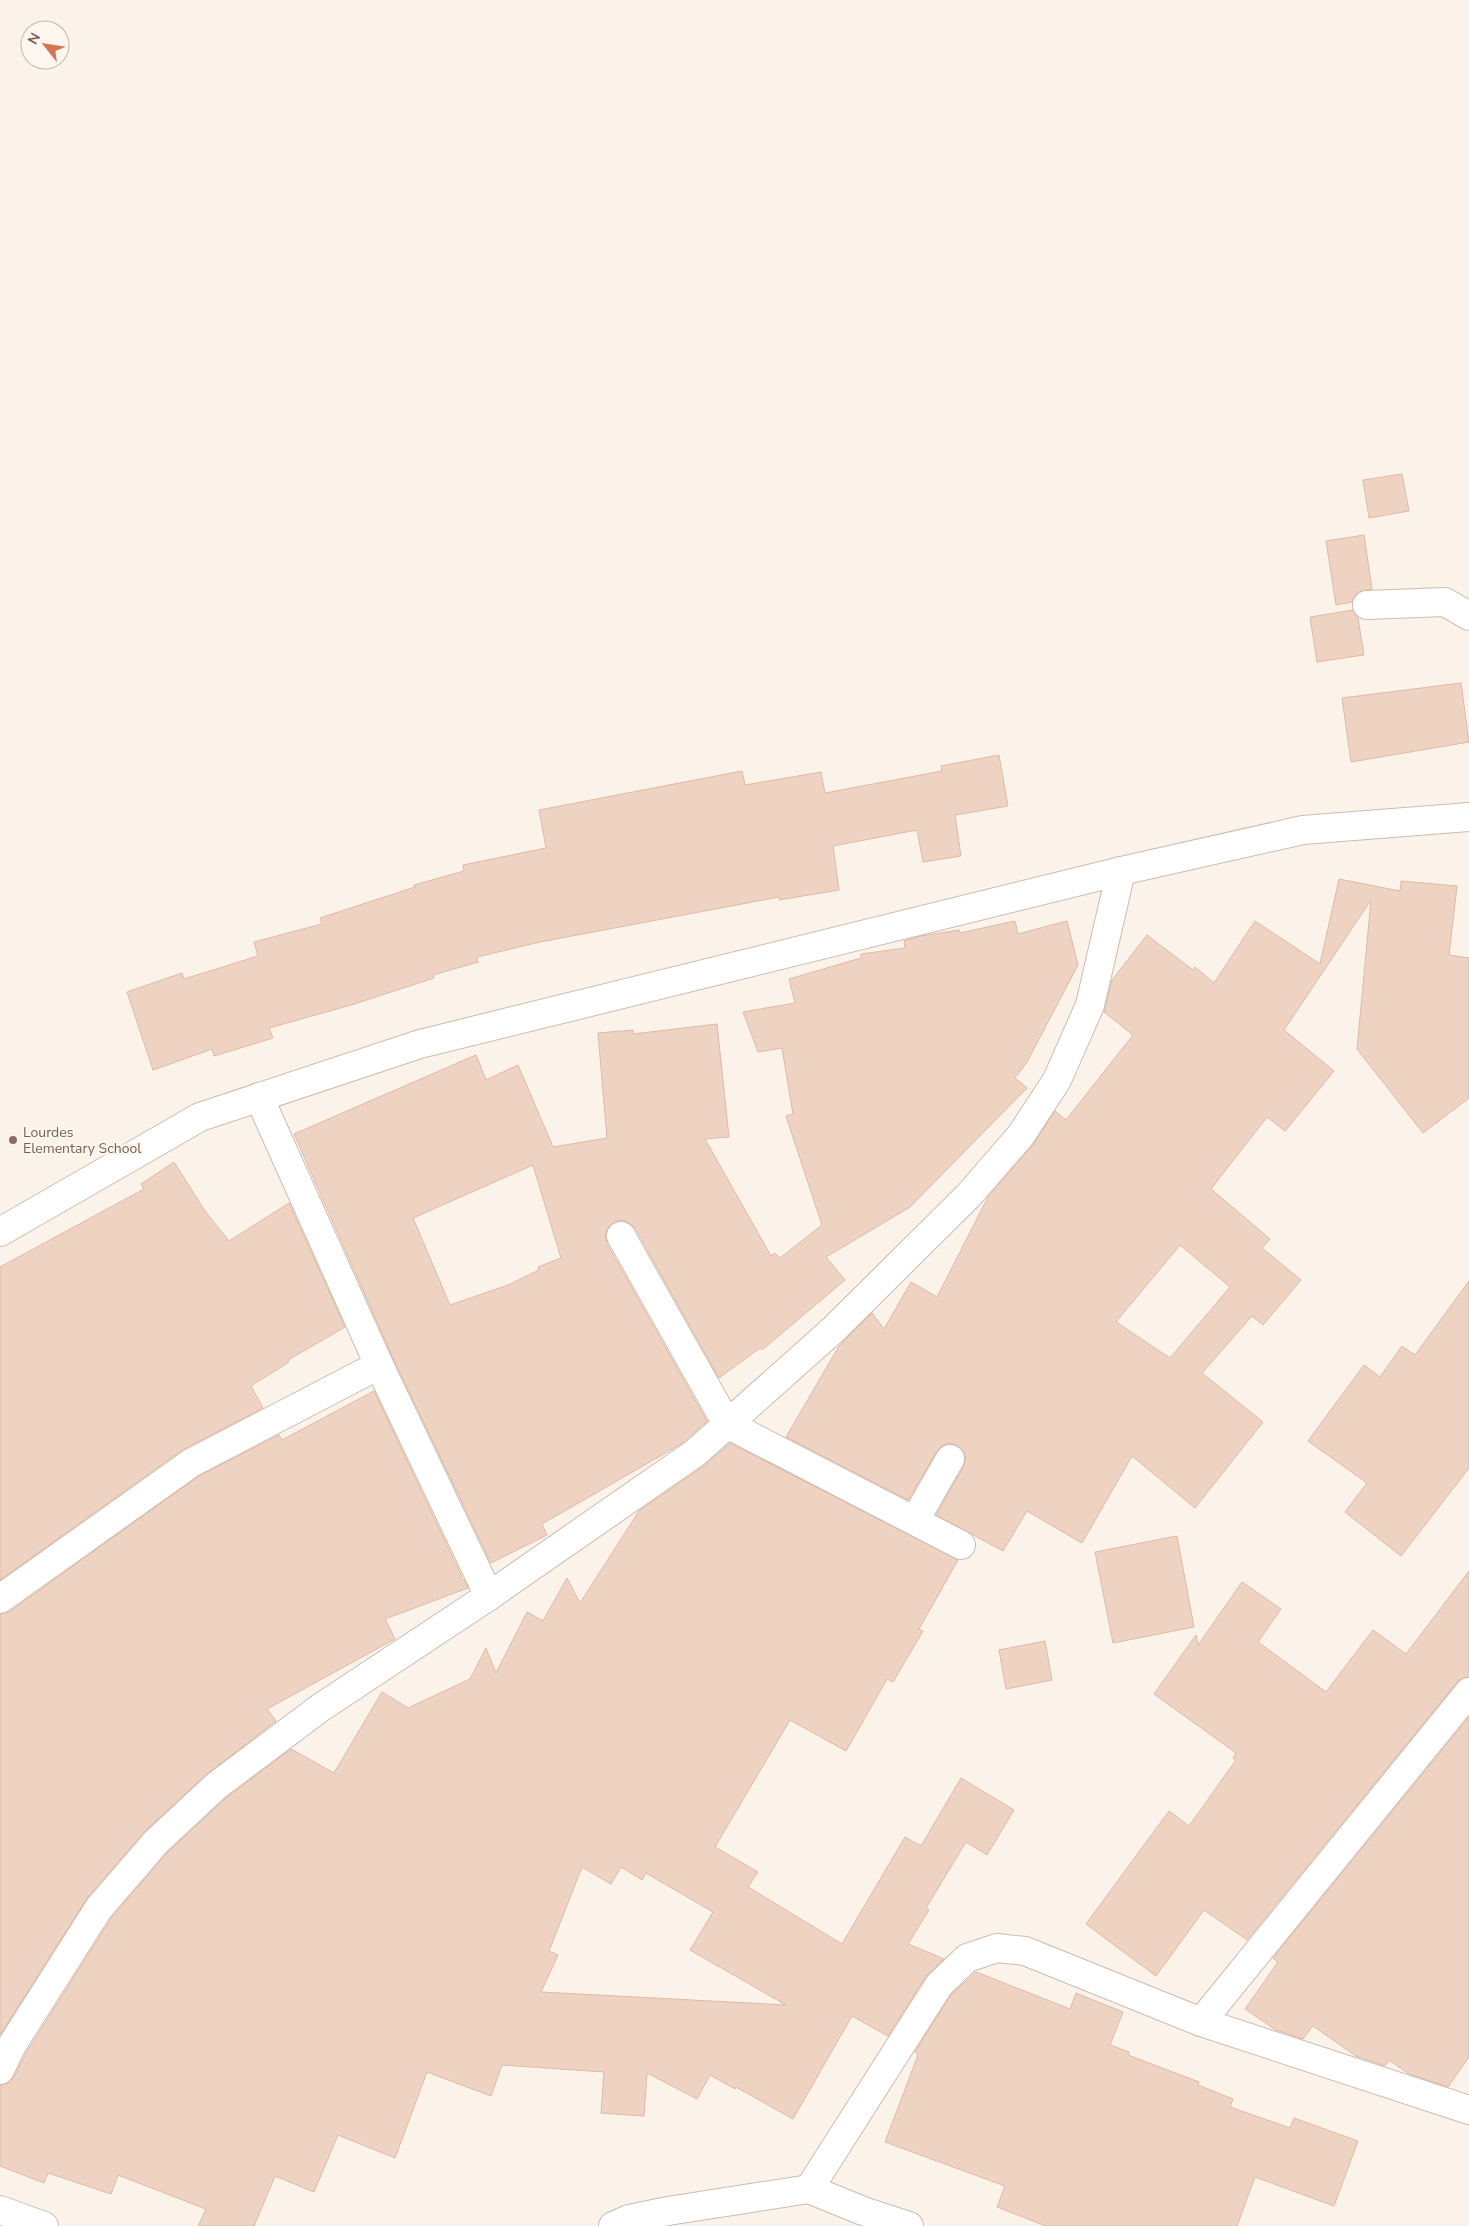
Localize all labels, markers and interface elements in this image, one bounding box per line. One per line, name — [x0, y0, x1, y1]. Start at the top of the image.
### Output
north arrow — [20, 20, 70, 70]
text: N — [23, 29, 45, 48]
place label: Lourdes Elementary School — [23, 1123, 142, 1158]
marker: Lourdes Elementary School — [7, 1134, 19, 1146]

